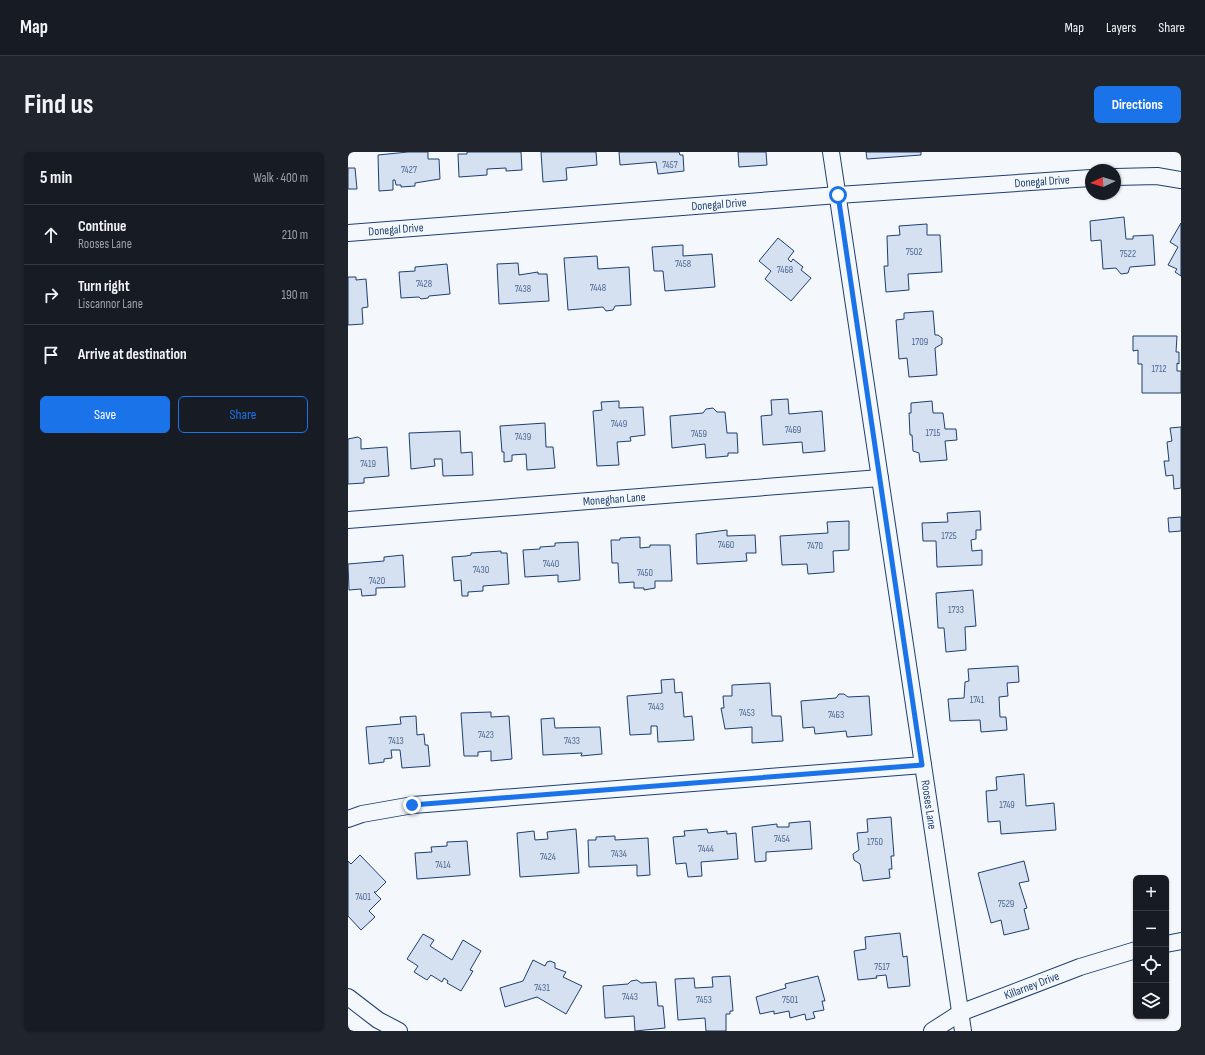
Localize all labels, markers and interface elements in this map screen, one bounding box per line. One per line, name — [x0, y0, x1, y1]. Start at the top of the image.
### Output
text: Map — [20, 16, 48, 39]
text: Map — [1064, 19, 1084, 36]
text: Layers — [1106, 19, 1136, 36]
text: Share — [1158, 19, 1185, 36]
button: Directions — [1094, 86, 1181, 123]
text: Find us — [24, 88, 93, 121]
house number: 7457 — [662, 159, 678, 171]
house number: 7427 — [401, 164, 417, 176]
north arrow — [1085, 164, 1121, 200]
text: 5 min — [40, 168, 72, 188]
text: Walk · 400 m — [253, 170, 308, 186]
street label: Donegal Drive — [1014, 172, 1070, 191]
route start — [829, 186, 847, 204]
street label: Donegal Drive — [691, 195, 747, 214]
text: Continue — [78, 217, 127, 236]
street label: Donegal Drive — [368, 220, 424, 239]
icon: ahead — [40, 224, 62, 246]
text: 210 m — [282, 227, 308, 243]
text: Rooses Lane — [78, 236, 132, 252]
house number: 7502 — [906, 246, 922, 258]
house number: 7522 — [1120, 248, 1136, 260]
house number: 7458 — [675, 258, 691, 270]
house number: 7468 — [777, 264, 793, 276]
text: Turn right — [78, 277, 130, 296]
house number: 7428 — [416, 278, 432, 290]
house number: 7448 — [590, 282, 606, 294]
house number: 7438 — [515, 283, 531, 295]
icon: right — [40, 284, 62, 306]
text: 190 m — [281, 287, 308, 303]
text: Liscannor Lane — [78, 296, 143, 312]
house number: 1709 — [912, 336, 928, 348]
icon: arrive — [40, 344, 62, 366]
text: Arrive at destination — [78, 345, 187, 364]
house number: 1712 — [1151, 363, 1167, 375]
button: Save — [40, 396, 170, 433]
button: Share — [178, 396, 308, 433]
house number: 7449 — [611, 418, 627, 430]
house number: 7469 — [785, 424, 801, 436]
house number: 1715 — [925, 427, 941, 439]
house number: 7459 — [691, 428, 707, 440]
house number: 7439 — [515, 431, 531, 443]
house number: 7419 — [360, 458, 376, 470]
street label: Moneghan Lane — [582, 490, 646, 509]
house number: 1725 — [941, 530, 957, 542]
house number: 7460 — [718, 539, 734, 551]
house number: 7470 — [807, 540, 823, 552]
house number: 7440 — [543, 558, 559, 570]
house number: 7430 — [473, 564, 489, 576]
house number: 7450 — [637, 567, 653, 579]
house number: 7420 — [369, 575, 385, 587]
house number: 1733 — [948, 604, 964, 616]
house number: 1741 — [970, 694, 985, 706]
house number: 7443 — [648, 701, 664, 713]
house number: 7453 — [739, 707, 755, 719]
house number: 7463 — [828, 709, 844, 721]
house number: 7423 — [478, 729, 494, 741]
house number: 7413 — [388, 735, 404, 747]
house number: 7433 — [564, 735, 580, 747]
street label: Rooses Lane — [917, 779, 940, 831]
route end — [403, 796, 421, 814]
house number: 1749 — [999, 799, 1015, 811]
house number: 7454 — [774, 833, 790, 845]
house number: 1750 — [867, 836, 883, 848]
house number: 7444 — [698, 843, 714, 855]
house number: 7434 — [611, 848, 627, 860]
house number: 7424 — [540, 851, 556, 863]
house number: 7414 — [435, 859, 451, 871]
map controls — [1133, 875, 1169, 1019]
button: + — [1133, 875, 1169, 911]
house number: 7401 — [355, 891, 371, 903]
house number: 7529 — [998, 898, 1014, 910]
button: − — [1133, 911, 1169, 947]
button: locate — [1133, 947, 1169, 983]
house number: 7517 — [874, 961, 890, 973]
street label: Killarney Drive — [1002, 969, 1062, 1003]
house number: 7431 — [534, 982, 550, 994]
button: layers — [1133, 983, 1169, 1019]
house number: 7443 — [622, 991, 638, 1003]
house number: 7453 — [696, 994, 712, 1006]
house number: 7501 — [782, 994, 798, 1006]

